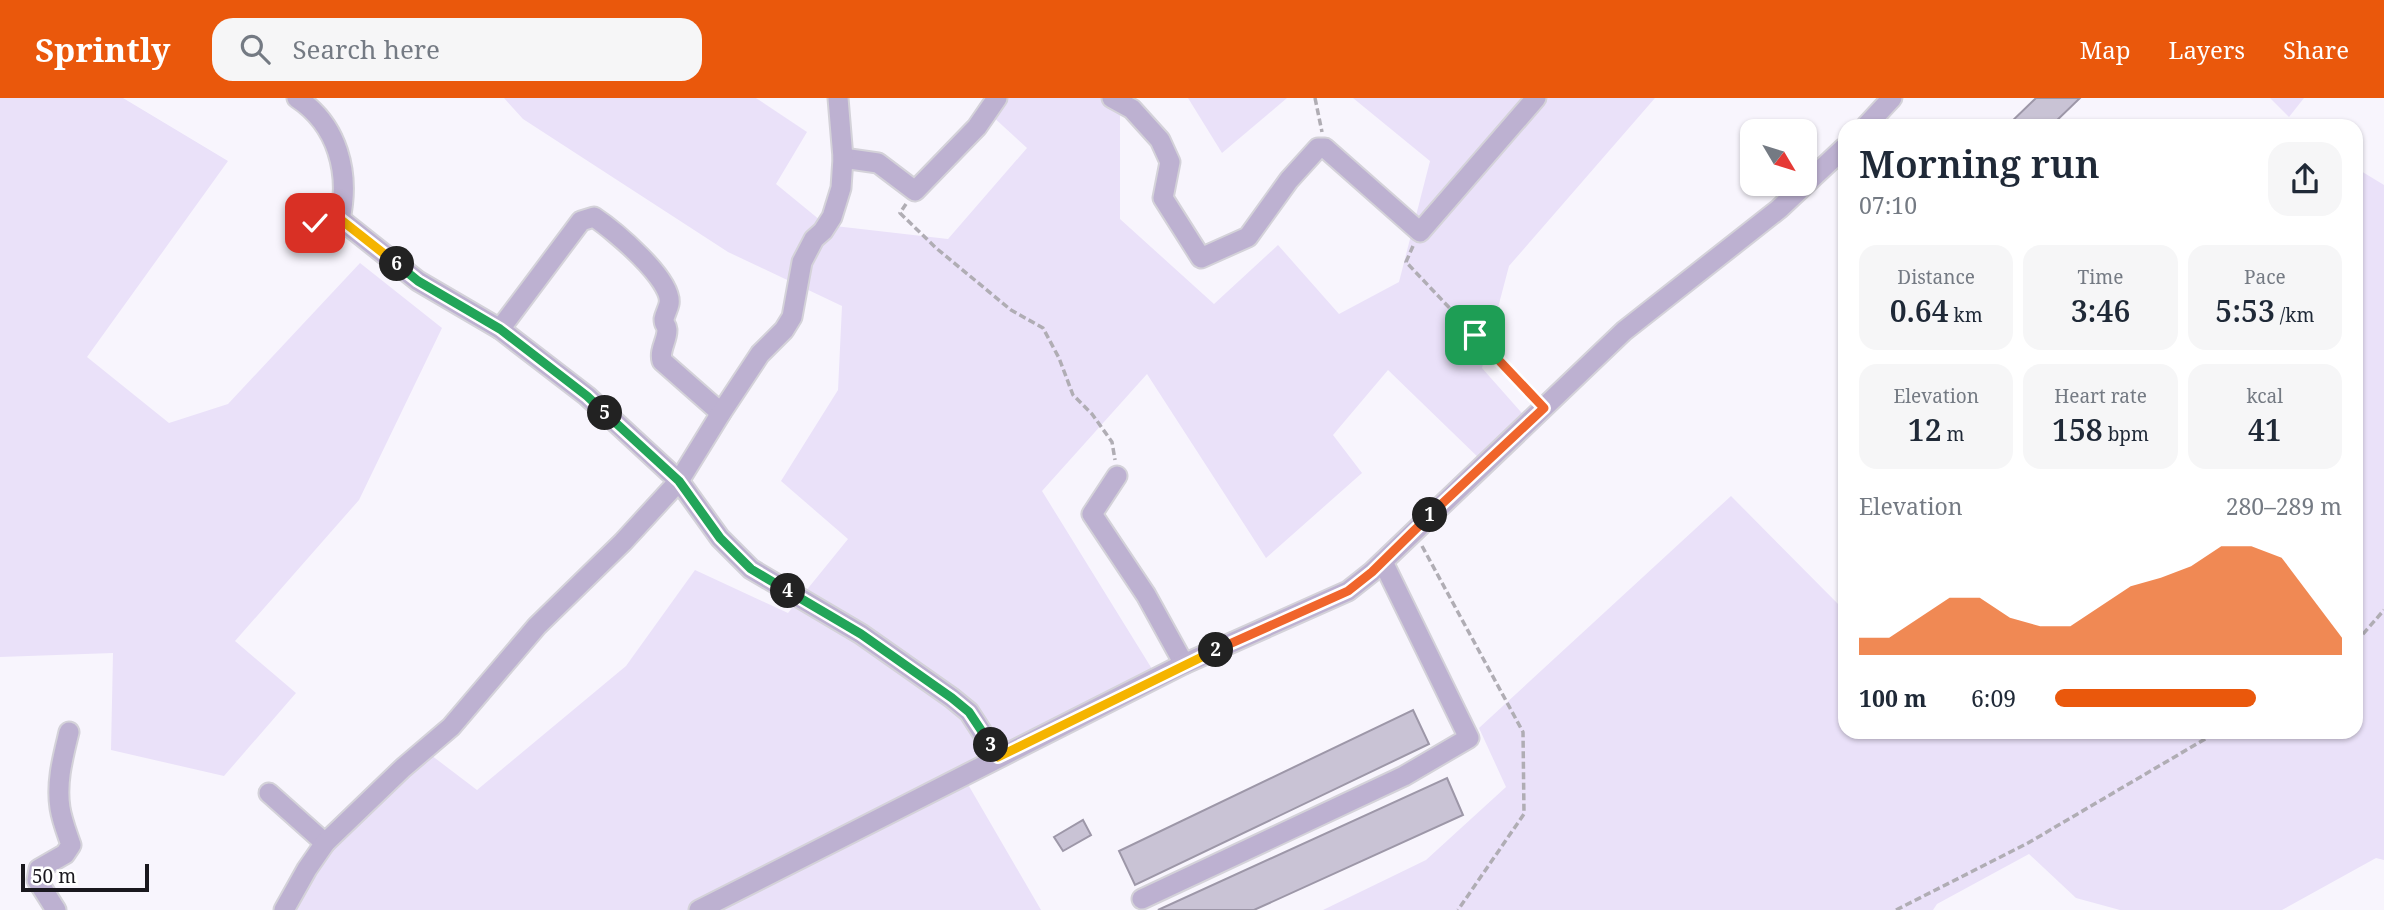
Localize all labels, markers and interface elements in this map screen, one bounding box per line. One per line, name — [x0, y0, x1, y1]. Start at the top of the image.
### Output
search box — [212, 18, 702, 81]
text: Sprintly — [35, 27, 170, 72]
icon: search — [236, 30, 274, 68]
text: Search here — [292, 31, 440, 67]
text: Map — [2080, 33, 2131, 66]
text: Layers — [2169, 33, 2245, 66]
text: Share — [2283, 33, 2349, 66]
north arrow — [1740, 119, 1816, 196]
map controls — [1740, 119, 1817, 196]
text: Morning run — [1859, 137, 2100, 189]
button: share — [2268, 142, 2342, 216]
text: 07:10 — [1859, 189, 1917, 221]
pin — [285, 193, 345, 253]
icon: check — [296, 204, 334, 242]
pin: 6 — [380, 246, 414, 282]
text: 6 — [391, 250, 402, 276]
text: Distance — [1897, 264, 1975, 290]
text: Time — [2078, 264, 2123, 290]
text: Pace — [2244, 264, 2286, 290]
text: 0.64 — [1890, 290, 1949, 331]
text: 3:46 — [2071, 290, 2130, 331]
text: 5:53 — [2215, 290, 2275, 331]
text: km — [1949, 302, 1983, 328]
text: /km — [2275, 302, 2314, 328]
pin — [1445, 305, 1505, 365]
icon: arrive — [1456, 316, 1494, 354]
text: Elevation — [1893, 383, 1979, 409]
text: Heart rate — [2054, 383, 2147, 409]
text: kcal — [2246, 383, 2283, 409]
pin: 5 — [588, 396, 622, 430]
text: 5 — [599, 399, 610, 425]
text: 12 — [1908, 409, 1942, 450]
text: 158 — [2052, 409, 2103, 450]
text: 41 — [2248, 409, 2282, 450]
text: m — [1942, 421, 1965, 447]
text: bpm — [2103, 421, 2149, 447]
text: Elevation — [1859, 490, 1963, 522]
text: 280–289 m — [2226, 490, 2342, 522]
pin: 1 — [1412, 498, 1448, 532]
text: 1 — [1424, 501, 1435, 527]
pin: 4 — [770, 574, 806, 608]
text: 4 — [782, 577, 793, 603]
pin: 2 — [1198, 632, 1234, 668]
text: 2 — [1210, 636, 1221, 662]
text: 100 m — [1859, 682, 1927, 714]
text: 6:09 — [1971, 682, 2016, 714]
pin: 3 — [974, 728, 1009, 762]
text: 3 — [985, 731, 996, 757]
scale bar — [21, 861, 149, 893]
text: 50 m — [32, 863, 76, 889]

